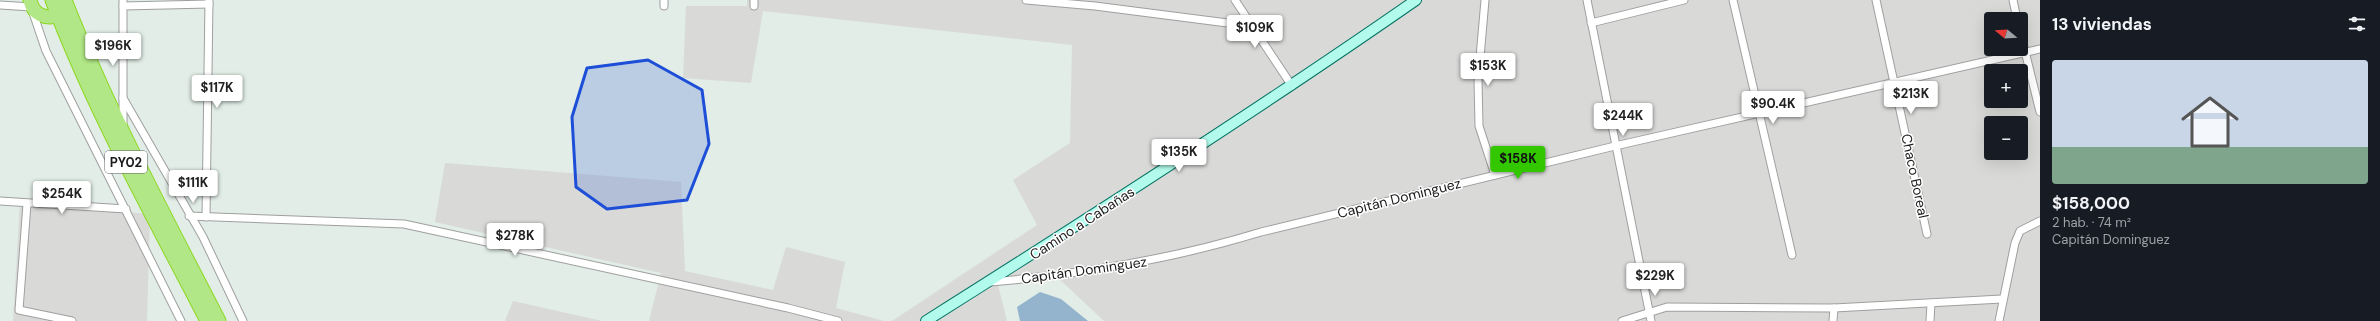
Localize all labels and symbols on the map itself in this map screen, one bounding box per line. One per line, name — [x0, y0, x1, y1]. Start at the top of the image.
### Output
north arrow — [1984, 12, 2028, 56]
pin: $109K — [1227, 15, 1283, 49]
pin: $196K — [85, 33, 141, 67]
pin: $153K — [1460, 53, 1516, 87]
pin: $117K — [189, 75, 245, 109]
pin: $213K — [1883, 81, 1939, 115]
pin: $90.4K — [1740, 91, 1806, 125]
pin: $244K — [1595, 103, 1651, 137]
street label: Chaco Boreal — [1897, 132, 1933, 220]
pin: $135K — [1151, 139, 1207, 173]
pin: $158K — [1490, 146, 1546, 180]
road number: PY02 — [105, 151, 147, 173]
pin: $111K — [165, 170, 221, 204]
street label: Capitán Dominguez — [1335, 174, 1463, 222]
pin: $254K — [34, 181, 90, 215]
street label: Camino a Cabañas — [1026, 182, 1138, 264]
pin: $278K — [487, 223, 543, 257]
street label: Capitán Dominguez — [1020, 252, 1148, 288]
pin: $229K — [1627, 263, 1683, 297]

